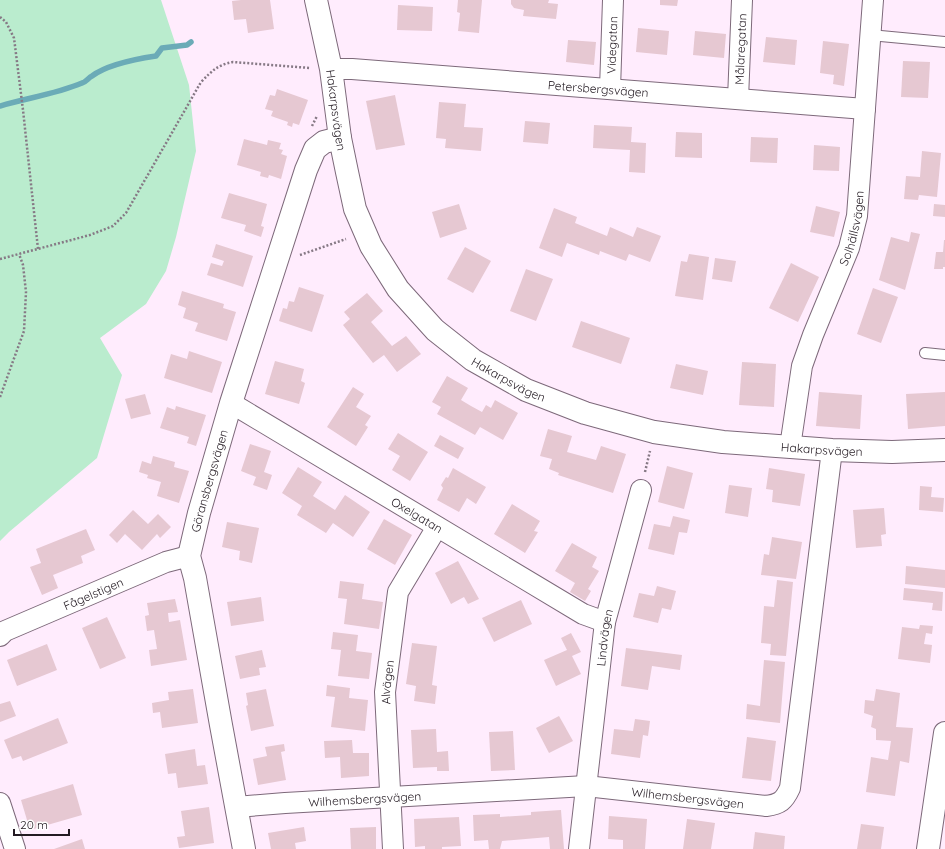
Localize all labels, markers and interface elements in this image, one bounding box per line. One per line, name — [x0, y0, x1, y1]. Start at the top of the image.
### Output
street label: Målaregatan — [731, 13, 749, 85]
street label: Videgatan — [603, 16, 620, 74]
street label: Hakarpsvägen — [324, 69, 350, 152]
street label: Petersbergsvägen — [547, 77, 649, 100]
street label: Solhällsvägen — [835, 190, 866, 268]
street label: Hakarpsvägen — [469, 353, 548, 404]
street label: Göransbergsvägen — [187, 428, 230, 534]
street label: Hakarpsvägen — [780, 439, 863, 459]
street label: Oxelgatan — [389, 493, 446, 536]
street label: Fågelstigen — [61, 574, 125, 613]
street label: Lindvägen — [593, 607, 616, 667]
street label: Alvägen — [377, 659, 397, 705]
street label: Wilhemsbergsvägen — [631, 784, 745, 811]
street label: Wilhemsbergsvägen — [308, 788, 422, 809]
scale bar — [14, 811, 69, 837]
text: 20 m — [20, 817, 48, 832]

